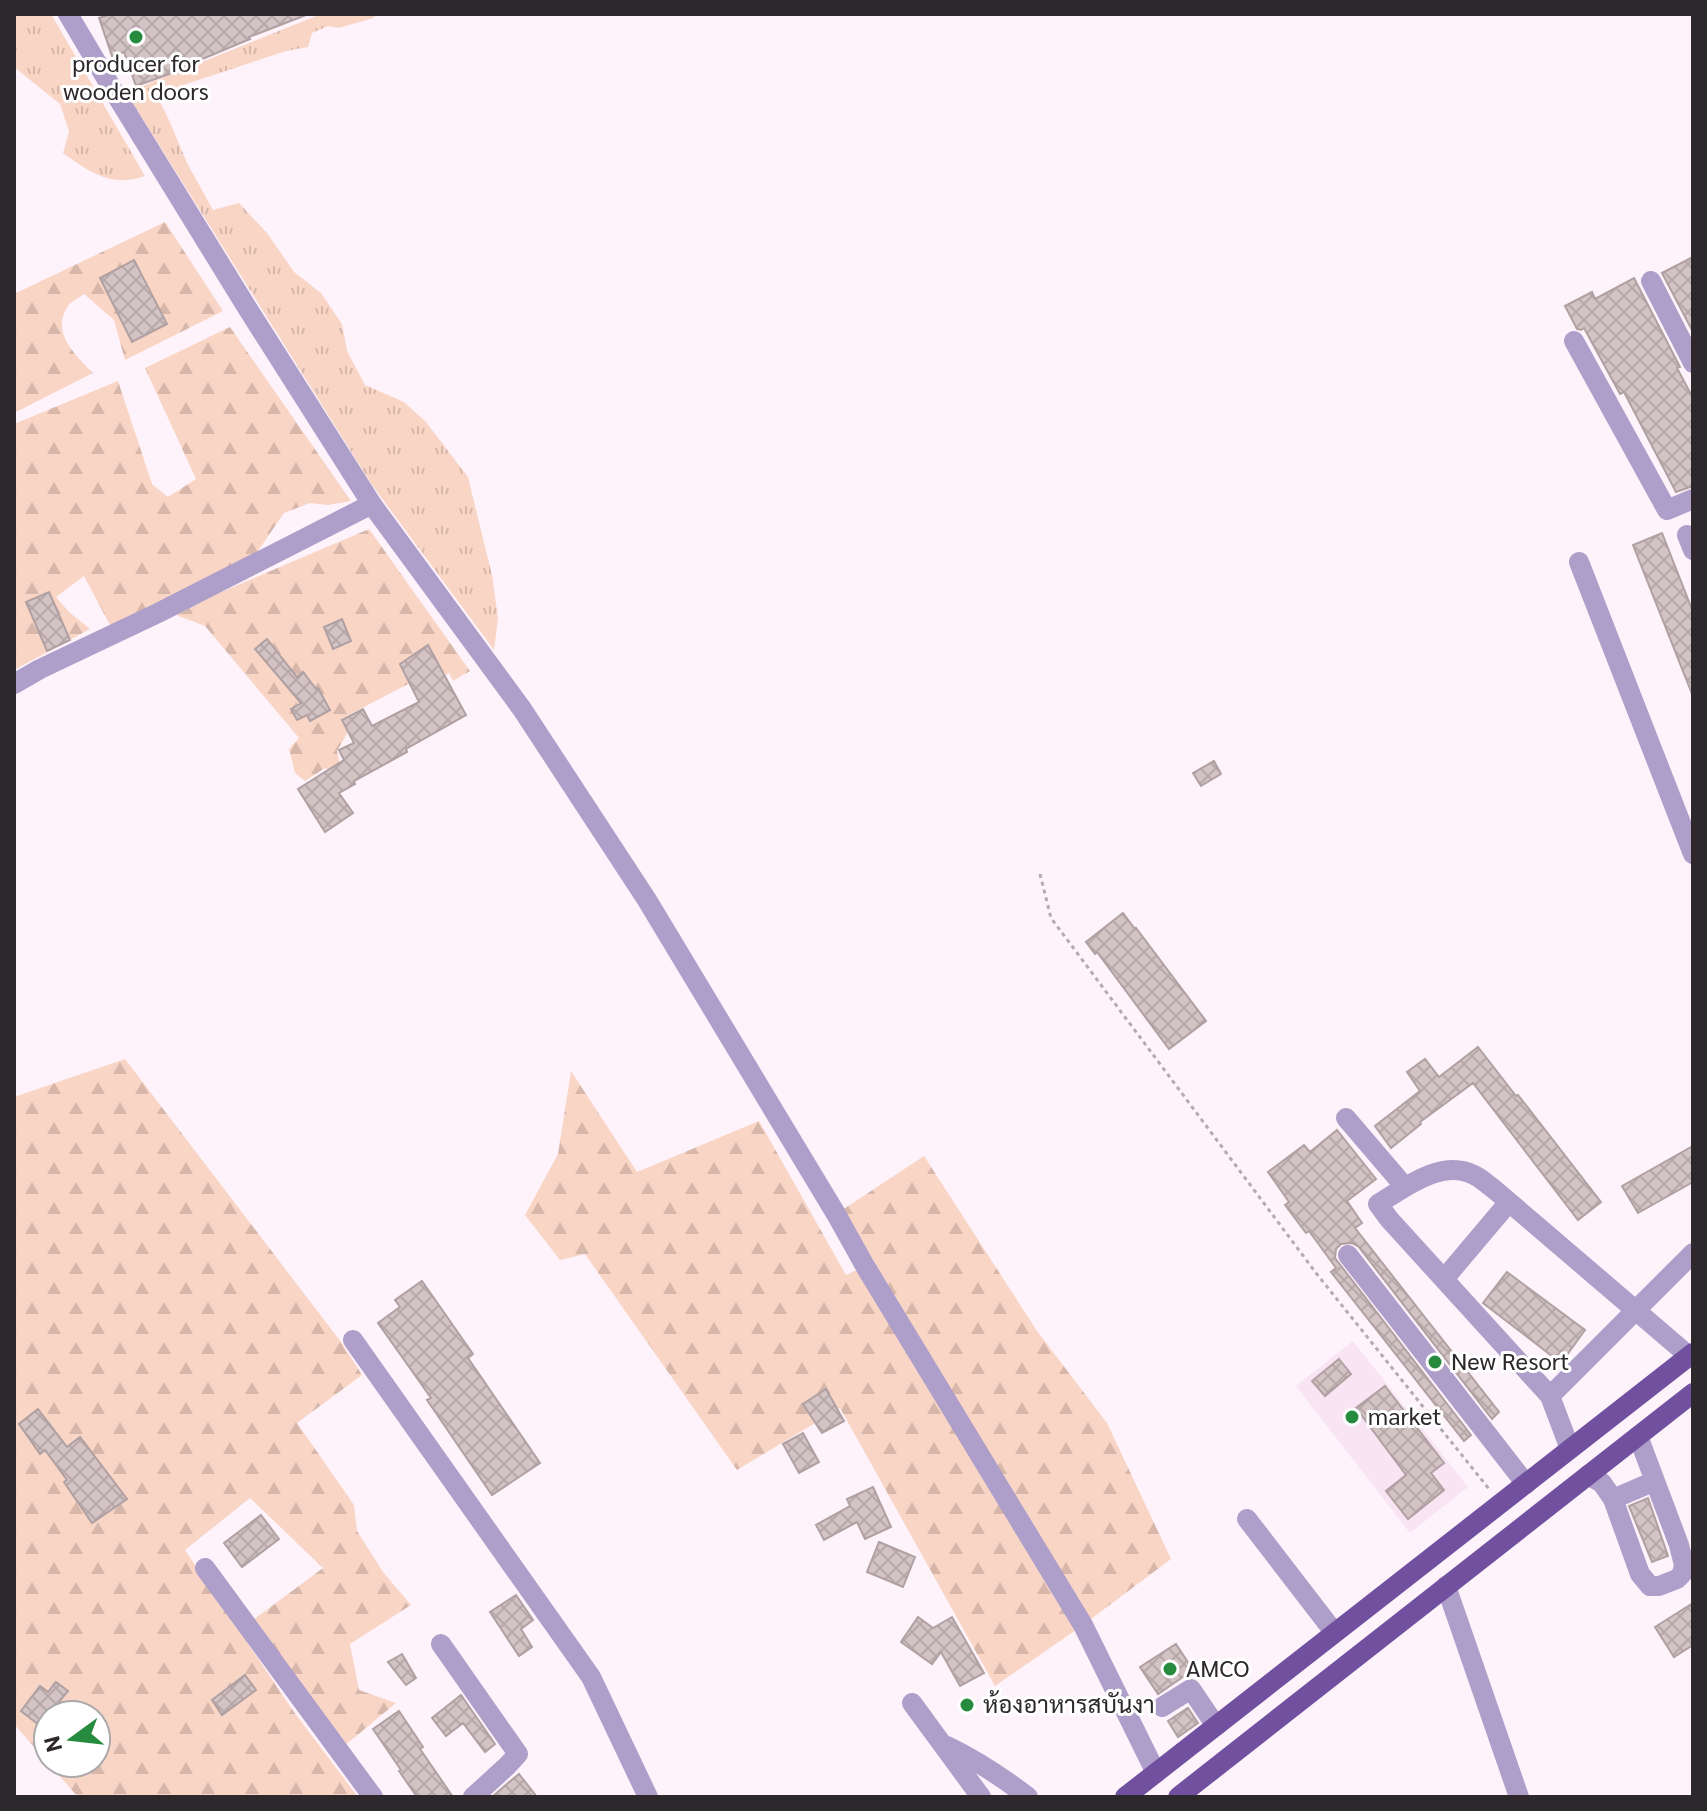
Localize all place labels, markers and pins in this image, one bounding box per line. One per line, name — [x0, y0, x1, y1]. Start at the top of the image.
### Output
marker: producer for wooden doors — [127, 28, 145, 46]
place label: producer for wooden doors — [63, 46, 209, 106]
place label: New Resort — [1451, 1344, 1569, 1376]
marker: New Resort — [1426, 1353, 1444, 1371]
place label: market — [1368, 1399, 1442, 1431]
marker: market — [1343, 1408, 1361, 1426]
place label: AMCO — [1186, 1651, 1249, 1683]
marker: AMCO — [1161, 1660, 1179, 1678]
place label: ห้องอาหารสบันงา — [983, 1687, 1155, 1719]
marker: ห้องอาหารสบันงา — [958, 1696, 976, 1714]

